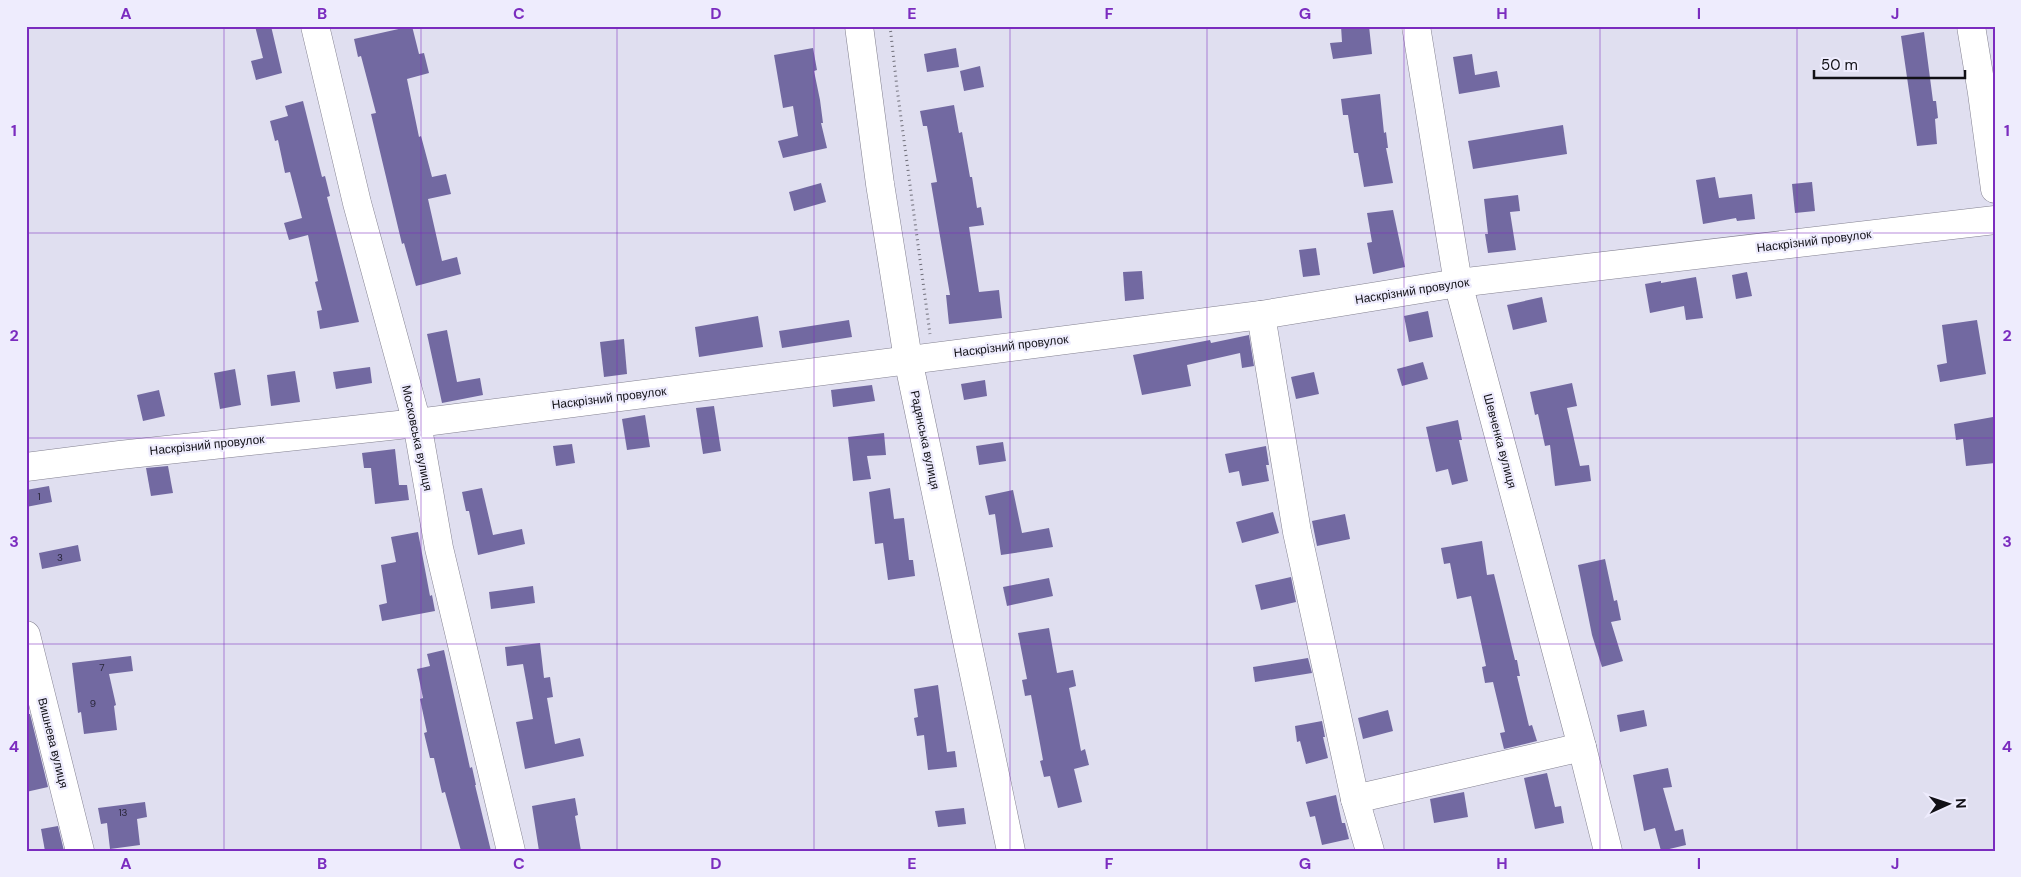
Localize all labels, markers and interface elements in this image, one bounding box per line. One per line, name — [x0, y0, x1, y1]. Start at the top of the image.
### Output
text: A — [120, 3, 132, 24]
text: B — [317, 3, 327, 24]
text: C — [513, 3, 525, 24]
text: D — [710, 3, 722, 24]
text: E — [907, 3, 917, 24]
text: F — [1105, 3, 1114, 24]
text: G — [1299, 3, 1311, 24]
text: H — [1496, 3, 1508, 24]
text: I — [1697, 3, 1701, 24]
text: J — [1891, 3, 1899, 24]
scale bar — [1814, 48, 1965, 80]
text: 50 m — [1821, 55, 1858, 75]
text: 1 — [11, 120, 17, 141]
text: 1 — [2004, 120, 2010, 141]
street label: Наскрізний провулок — [1756, 226, 1873, 256]
street label: Наскрізний провулок — [1354, 274, 1471, 308]
text: 2 — [9, 325, 19, 346]
text: 2 — [2002, 325, 2012, 346]
street label: Наскрізний провулок — [953, 331, 1070, 361]
street label: Наскрізний провулок — [551, 383, 668, 413]
street label: Московська вулиця — [398, 384, 436, 492]
street label: Радянська вулиця — [907, 389, 943, 491]
street label: Шевченка вулиця — [1480, 392, 1520, 490]
street label: Наскрізний провулок — [149, 431, 266, 459]
house number: 1 — [37, 490, 41, 503]
text: 3 — [9, 531, 19, 552]
text: 3 — [2002, 531, 2012, 552]
house number: 3 — [57, 551, 63, 564]
house number: 7 — [99, 661, 105, 674]
street label: Вишнева вулиця — [34, 696, 72, 790]
house number: 9 — [90, 697, 96, 710]
text: 4 — [9, 736, 19, 757]
text: 4 — [2002, 736, 2012, 757]
north arrow — [1924, 780, 1974, 830]
text: N — [1952, 798, 1970, 809]
house number: 13 — [118, 806, 128, 819]
text: A — [120, 853, 132, 874]
text: B — [317, 853, 327, 874]
text: C — [513, 853, 525, 874]
text: D — [710, 853, 722, 874]
text: E — [907, 853, 917, 874]
text: F — [1105, 853, 1114, 874]
text: G — [1299, 853, 1311, 874]
text: H — [1496, 853, 1508, 874]
text: I — [1697, 853, 1701, 874]
text: J — [1891, 853, 1899, 874]

